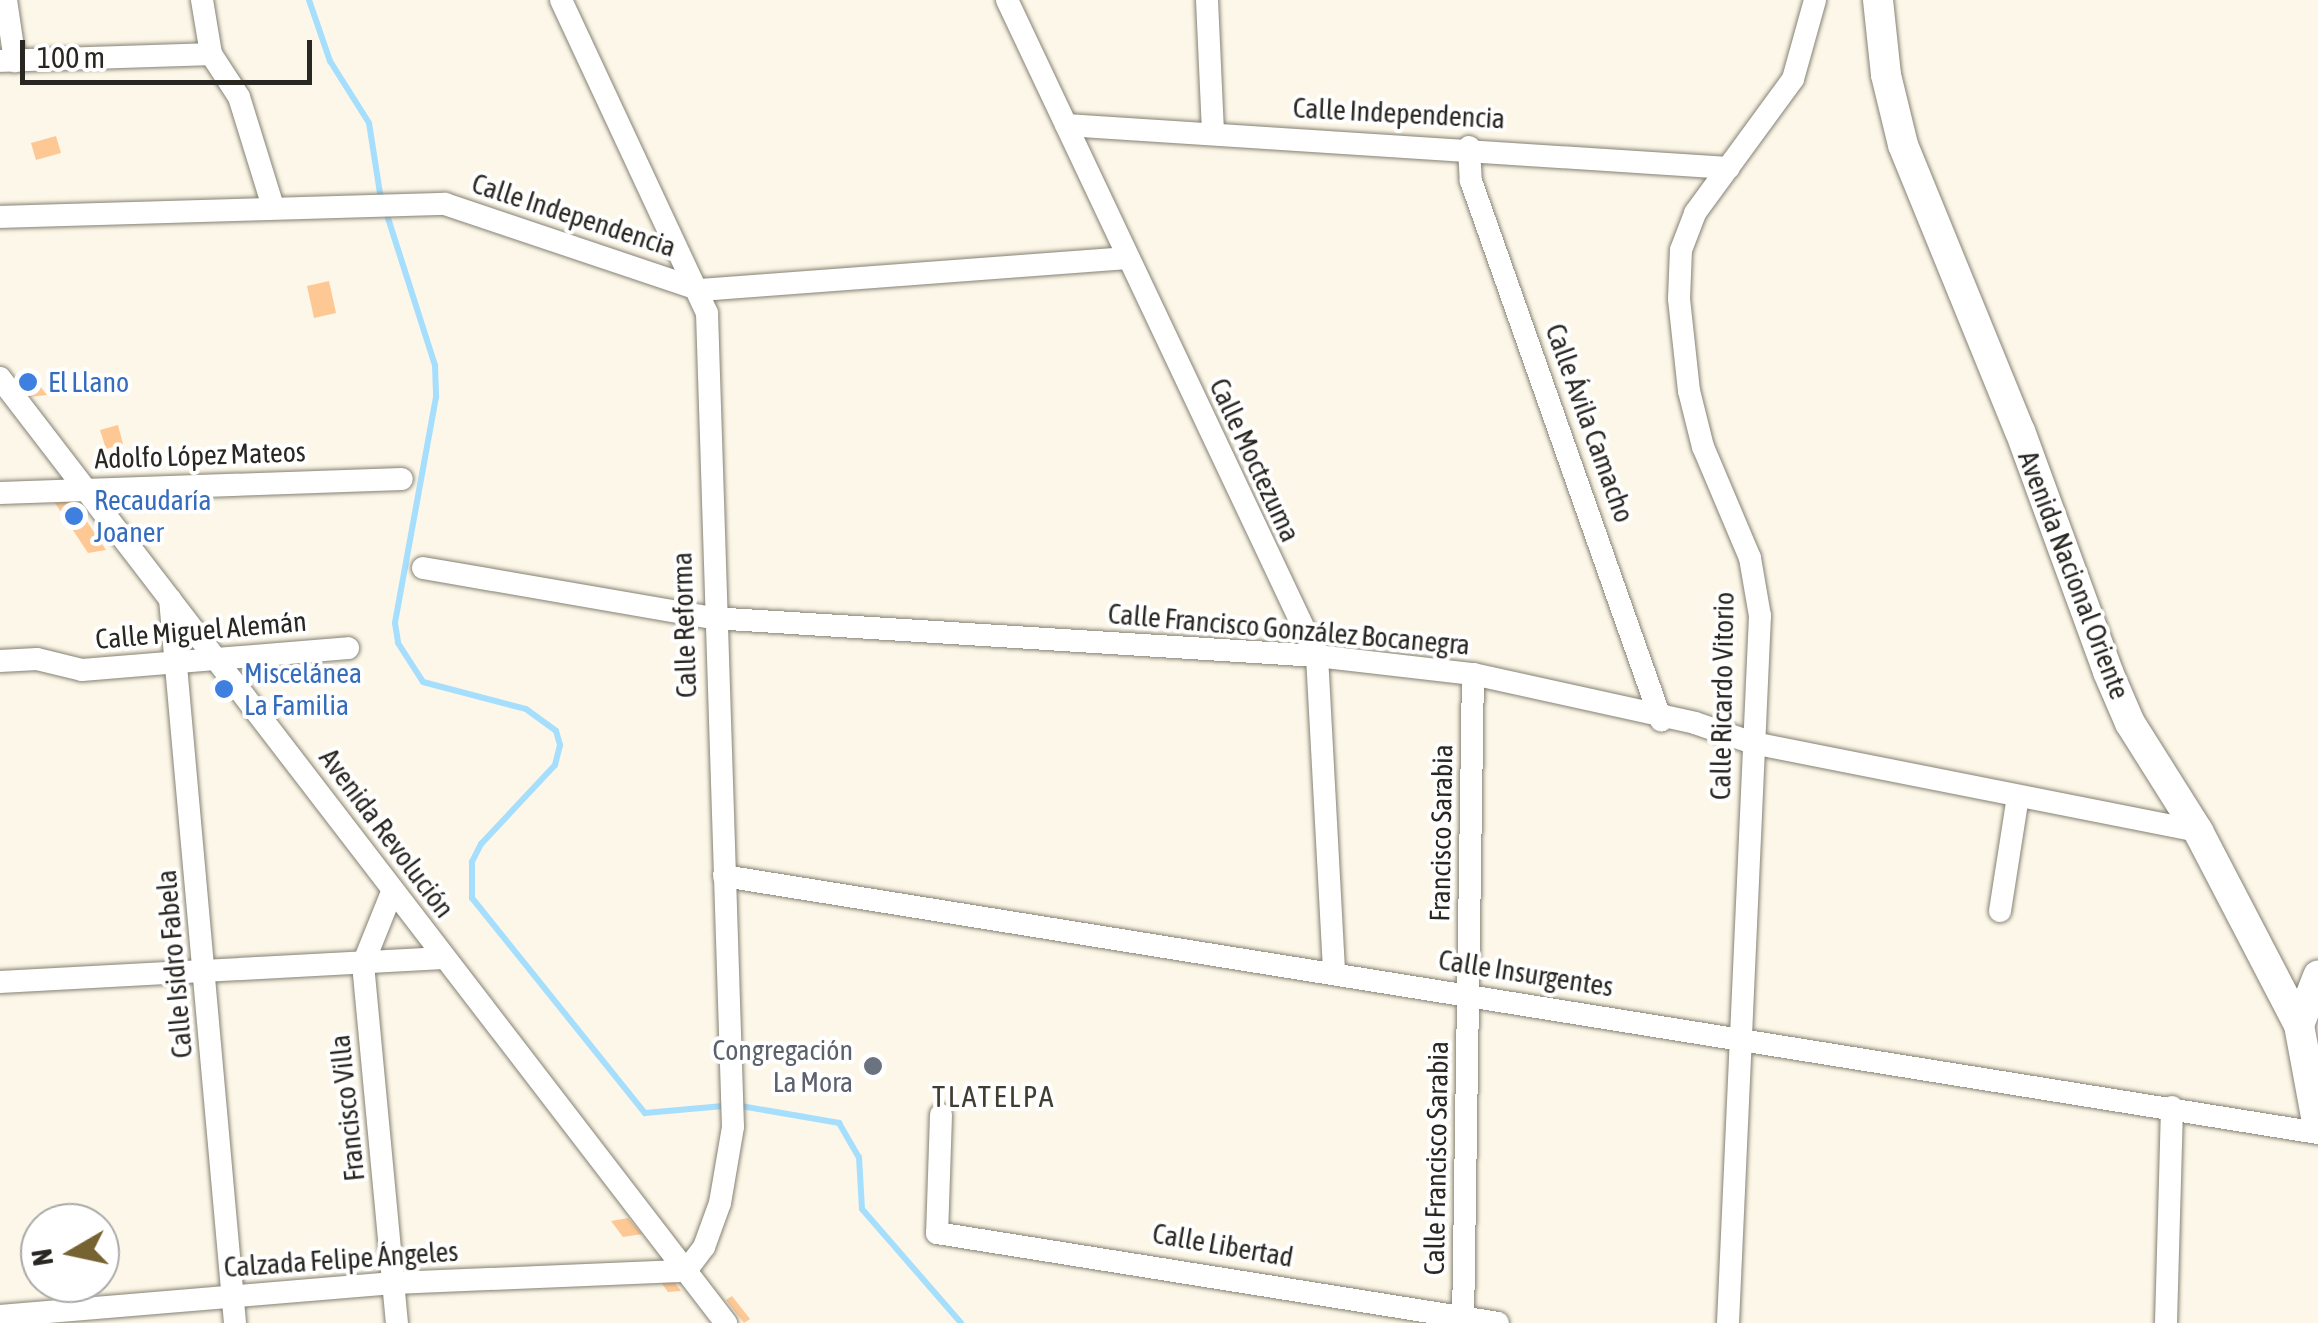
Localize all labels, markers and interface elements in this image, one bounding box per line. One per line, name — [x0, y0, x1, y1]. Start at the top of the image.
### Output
scale bar — [25, 20, 318, 82]
text: 100 m — [37, 40, 105, 74]
street label: Calle Independencia — [1292, 91, 1506, 135]
street label: Calle Independencia — [468, 166, 680, 264]
street label: Calle Ávila Camacho — [1539, 319, 1641, 527]
place label: El Llano — [48, 365, 129, 399]
marker: El Llano — [17, 371, 39, 393]
street label: Calle Moctezuma — [1203, 373, 1307, 547]
street label: Adolfo López Mateos — [94, 435, 306, 475]
street label: Avenida Nacional Oriente — [2011, 446, 2137, 704]
place label: Recaudaría Joaner — [94, 483, 211, 549]
marker: Recaudaría Joaner — [63, 505, 85, 527]
street label: Calle Reforma — [665, 552, 703, 698]
street label: Calle Ricardo Vitorio — [1703, 592, 1741, 800]
street label: Calle Francisco González Bocanegra — [1107, 596, 1471, 662]
street label: Calle Miguel Alemán — [94, 604, 308, 656]
place label: Miscelánea La Familia — [244, 656, 362, 722]
marker: Miscelánea La Familia — [213, 678, 235, 700]
street label: Avenida Revolución — [312, 742, 462, 924]
street label: Francisco Sarabia — [1423, 744, 1459, 922]
street label: Calle Isidro Fabela — [149, 868, 199, 1060]
street label: Calle Insurgentes — [1436, 943, 1616, 1003]
street label: Francisco Villa — [323, 1033, 371, 1183]
place label: Congregación La Mora — [713, 1033, 853, 1099]
street label: Calle Francisco Sarabia — [1417, 1041, 1455, 1275]
marker: Congregación La Mora — [862, 1055, 884, 1077]
district label: TLATELPA — [932, 1078, 1056, 1114]
north arrow — [20, 1203, 120, 1303]
street label: Calle Libertad — [1150, 1216, 1296, 1274]
street label: Calzada Felipe Ángeles — [223, 1234, 459, 1284]
text: N — [25, 1247, 59, 1268]

